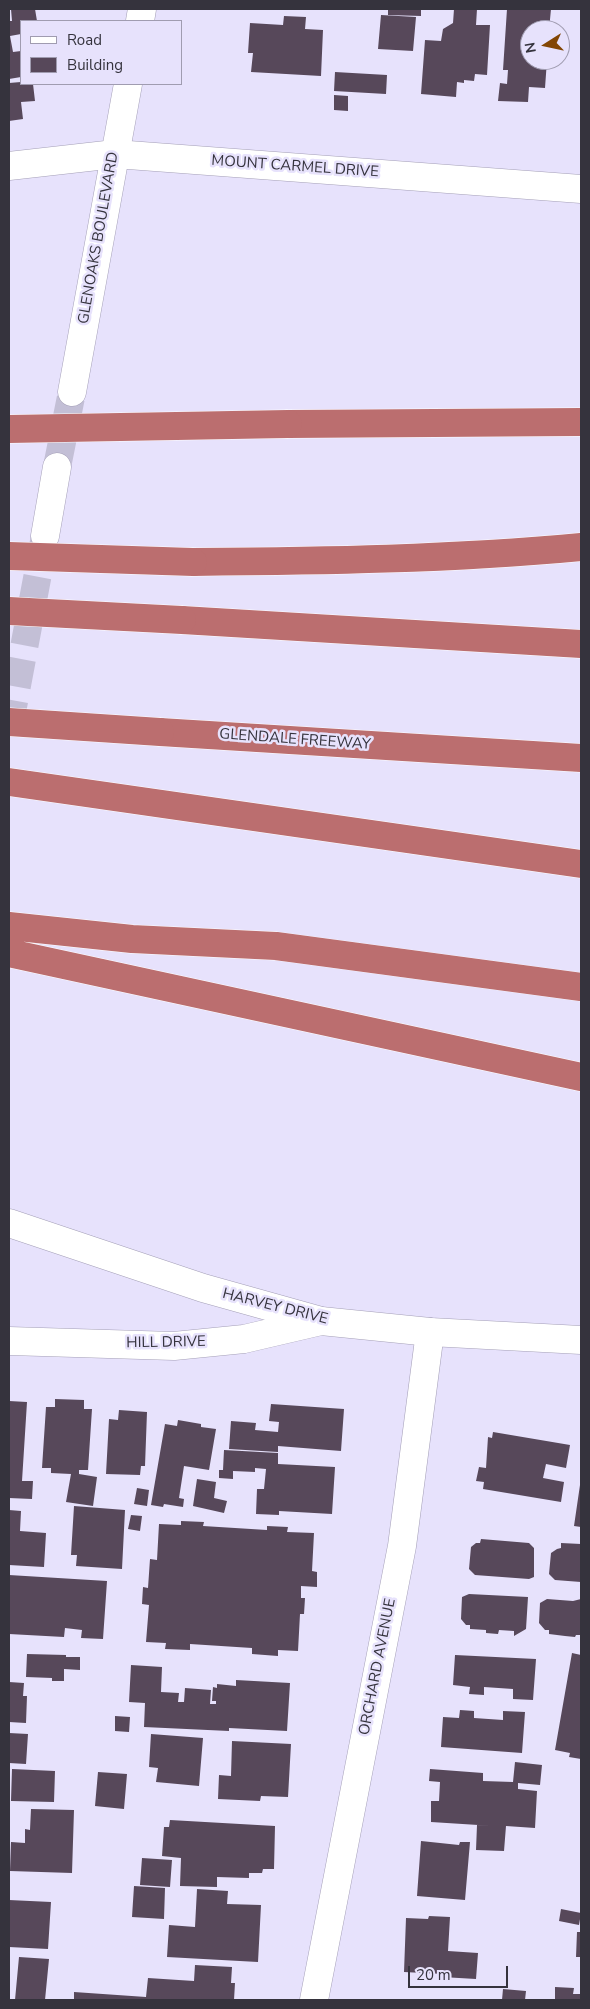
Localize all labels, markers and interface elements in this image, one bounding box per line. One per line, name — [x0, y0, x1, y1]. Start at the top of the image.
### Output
legend — [20, 20, 182, 85]
north arrow — [520, 20, 570, 70]
text: Road — [67, 30, 102, 50]
text: N — [520, 41, 541, 54]
text: Building — [67, 55, 123, 75]
street label: GLENOAKS BOULEVARD — [75, 151, 123, 325]
street label: MOUNT CARMEL DRIVE — [211, 152, 379, 182]
street label: GLENDALE FREEWAY — [219, 726, 371, 754]
street label: HARVEY DRIVE — [220, 1285, 330, 1329]
street label: HILL DRIVE — [126, 1333, 206, 1353]
street label: ORCHARD AVENUE — [356, 1597, 400, 1737]
scale bar — [410, 1956, 510, 1988]
text: 20 m — [416, 1965, 451, 1985]

